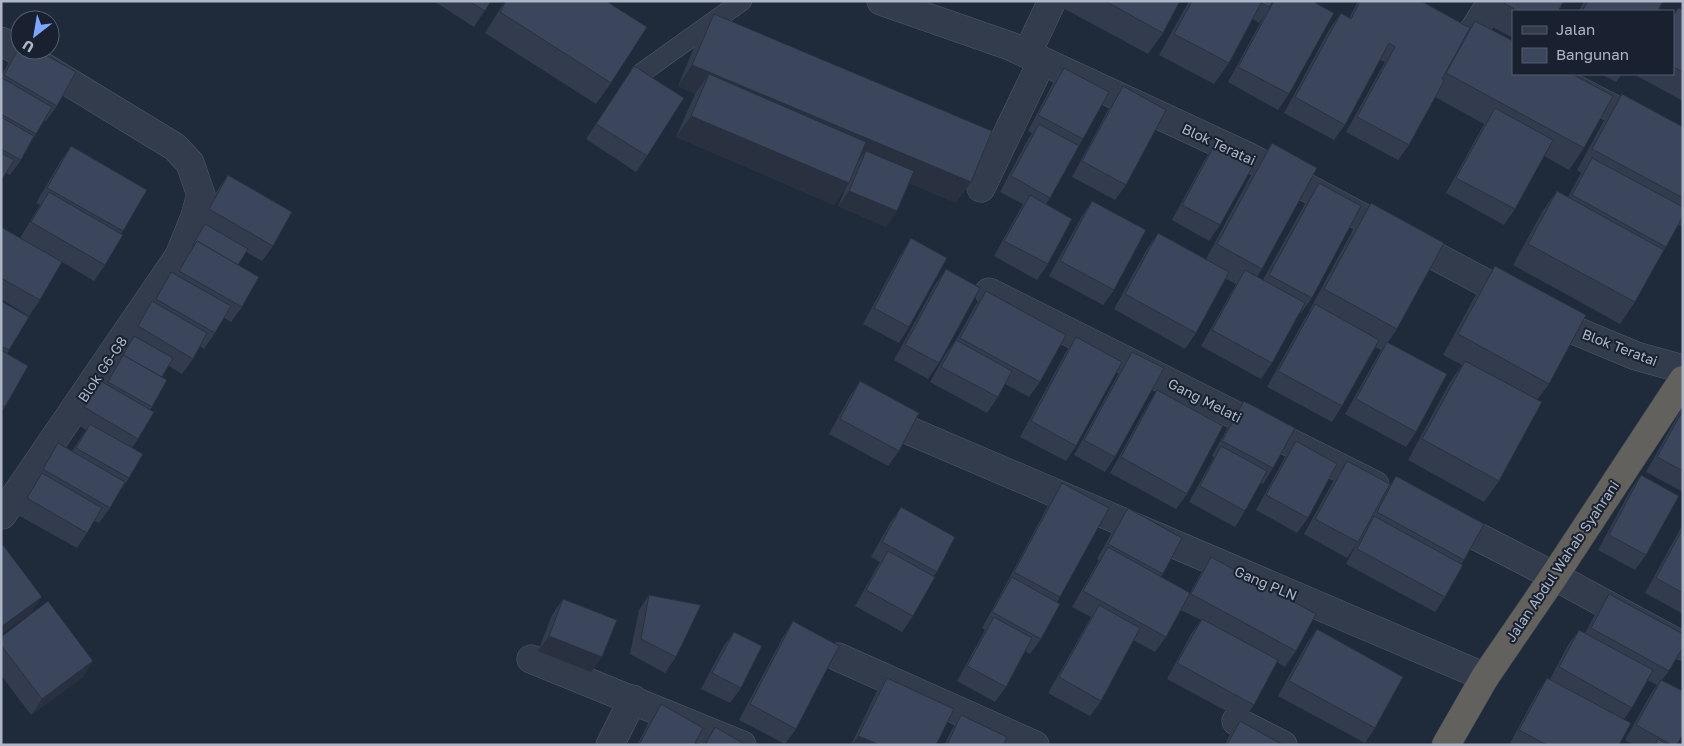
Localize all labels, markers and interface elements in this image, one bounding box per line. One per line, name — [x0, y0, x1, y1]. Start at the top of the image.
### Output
north arrow — [10, 10, 60, 60]
legend — [1512, 10, 1674, 75]
text: Jalan — [1556, 20, 1595, 38]
text: U — [19, 37, 37, 56]
text: Bangunan — [1556, 45, 1629, 63]
street label: Blok Teratai — [1179, 120, 1259, 168]
street label: Blok Teratai — [1580, 325, 1660, 369]
street label: Blok G6-G8 — [74, 333, 130, 405]
street label: Gang Melati — [1165, 374, 1245, 426]
street label: Jalan Abdul Wahab Syahrani — [1502, 477, 1622, 645]
street label: Gang PLN — [1232, 562, 1300, 604]

